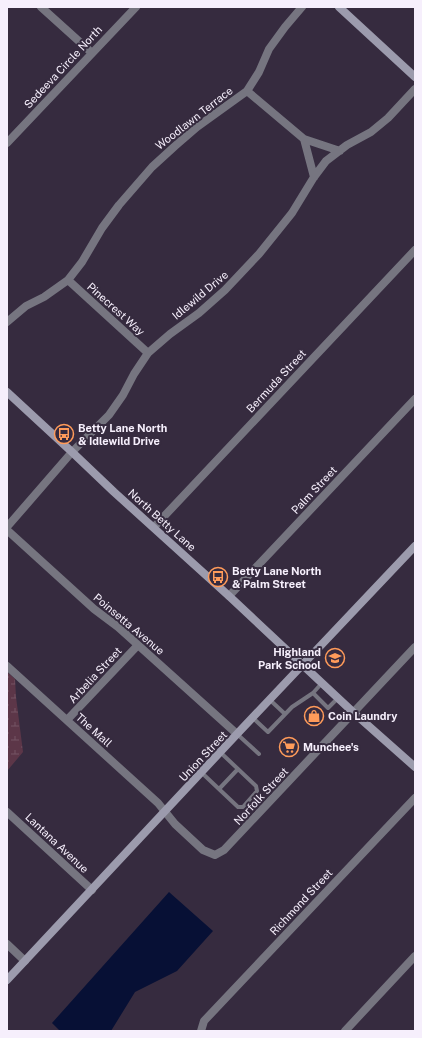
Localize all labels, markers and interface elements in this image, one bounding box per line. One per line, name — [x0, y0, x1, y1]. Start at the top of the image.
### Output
street label: Sedeeva Circle North — [22, 23, 104, 111]
street label: Woodlawn Terrace — [153, 84, 235, 152]
street label: Idlewild Drive — [170, 268, 230, 322]
street label: Pinecrest Way — [85, 280, 147, 338]
street label: Bermuda Street — [244, 347, 308, 415]
place label: Betty Lane North & Idlewild Drive — [78, 422, 167, 447]
bus stop icon: Betty Lane North & Idlewild Drive — [53, 423, 75, 445]
street label: Palm Street — [289, 464, 339, 516]
street label: North Betty Lane — [126, 487, 198, 553]
place label: Betty Lane North & Palm Street — [232, 565, 321, 590]
bus stop icon: Betty Lane North & Palm Street — [207, 566, 229, 588]
street label: Poinsetta Avenue — [91, 591, 167, 657]
street label: Arbelia Street — [66, 645, 124, 705]
place label: Highland Park School — [258, 646, 321, 671]
school or university icon: Highland Park School — [324, 647, 346, 669]
shop icon: Coin Laundry — [303, 705, 325, 727]
place label: Coin Laundry — [328, 710, 398, 722]
street label: The Mall — [74, 711, 114, 749]
street label: Union Street — [177, 728, 229, 784]
supermarket icon: Munchee's — [278, 736, 300, 758]
place label: Munchee's — [303, 741, 359, 753]
street label: Norfolk Street — [232, 765, 290, 827]
street label: Lantana Avenue — [23, 811, 91, 875]
street label: Richmond Street — [267, 867, 335, 937]

